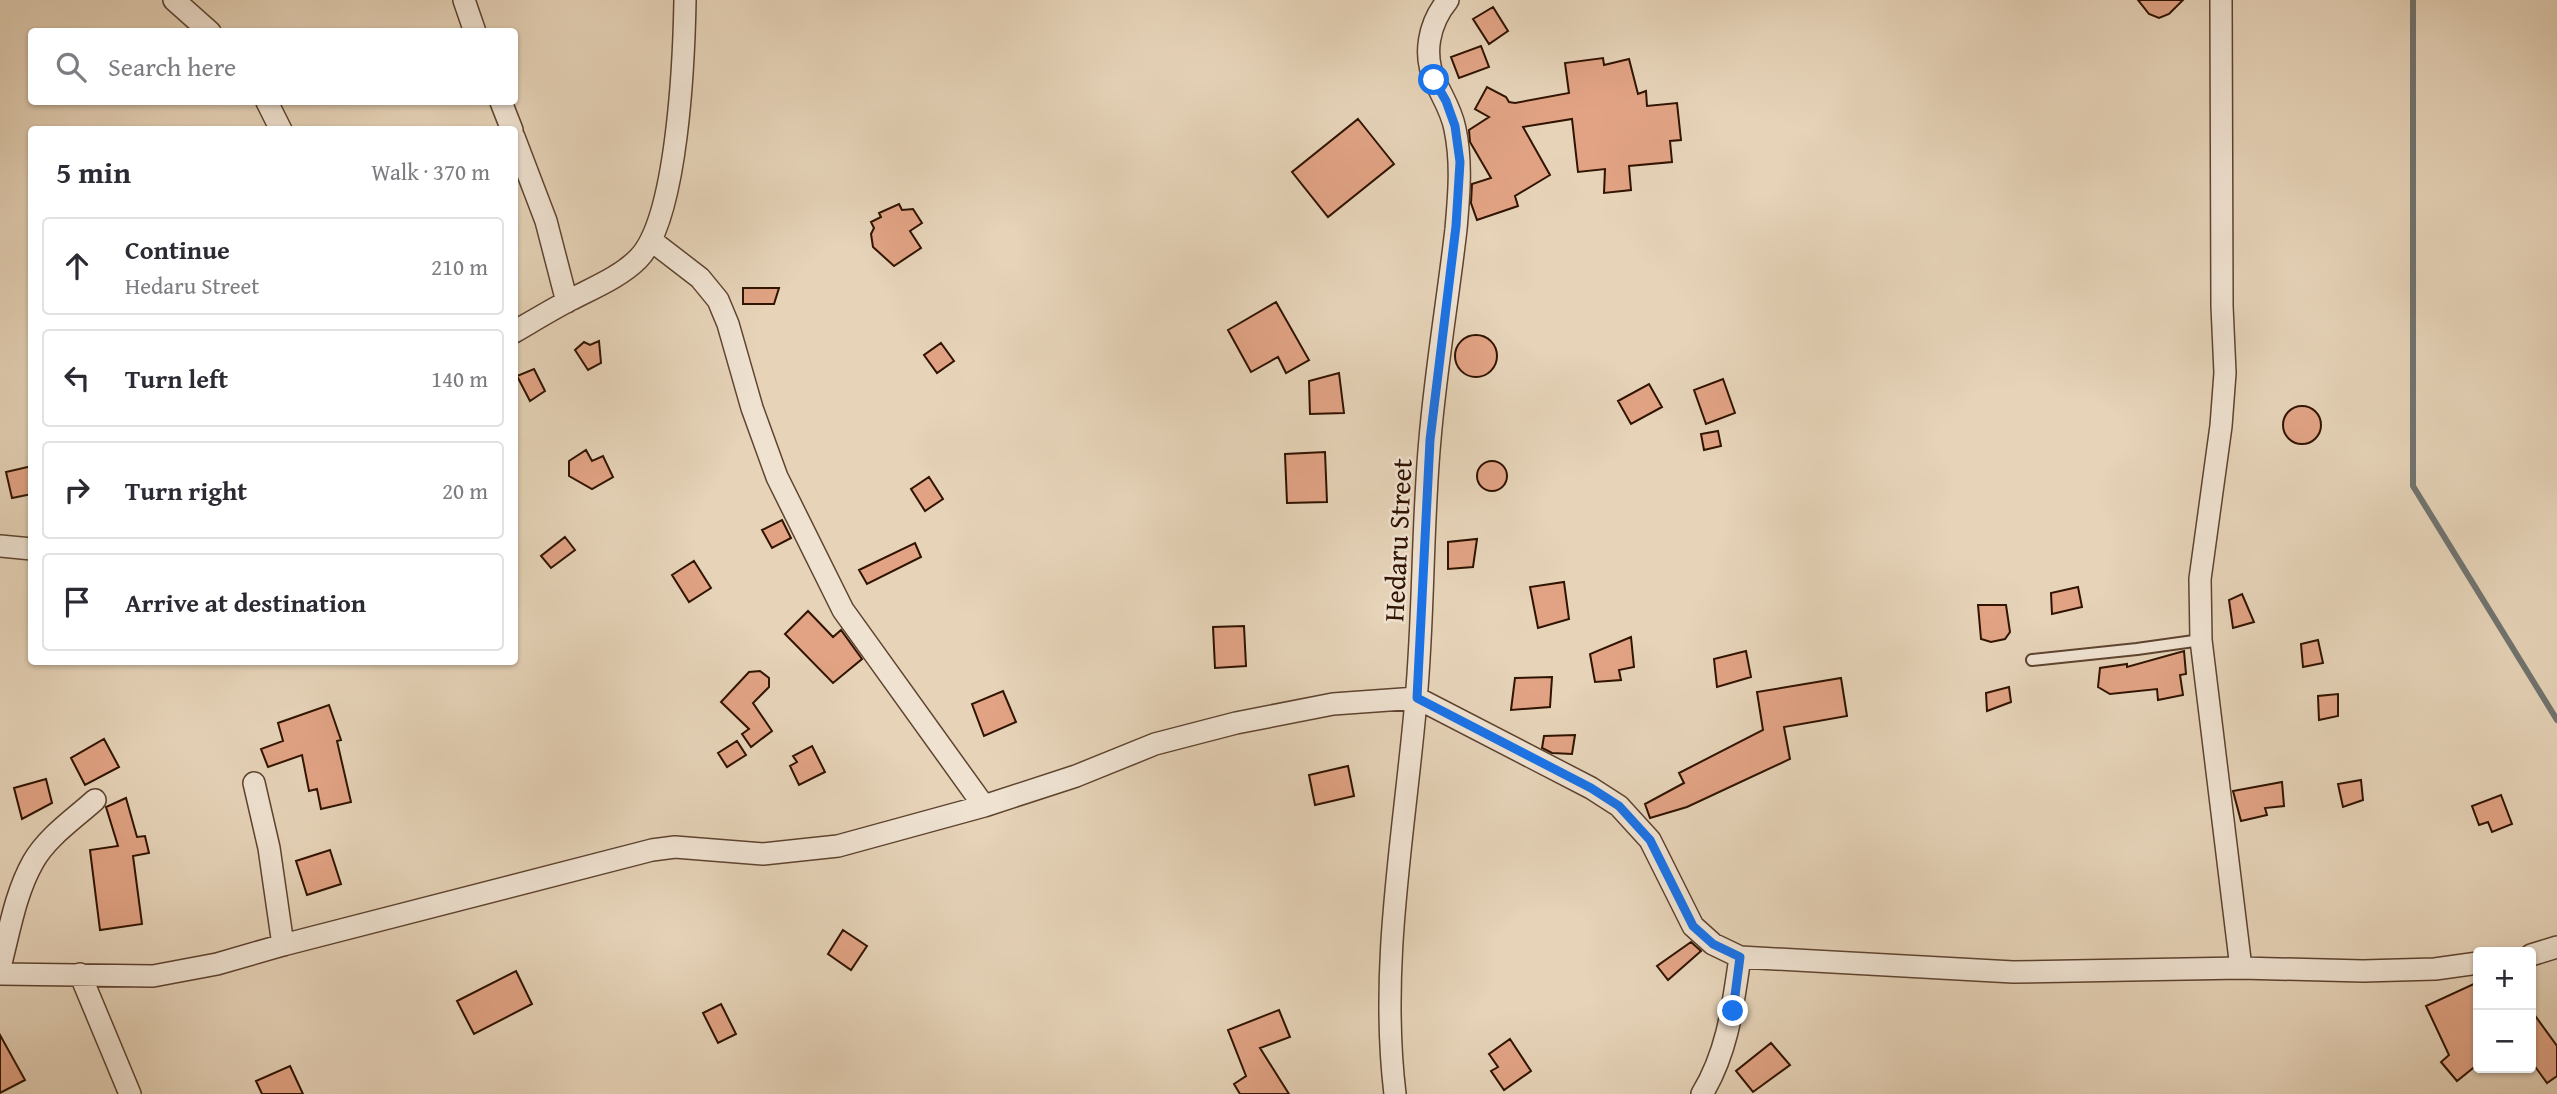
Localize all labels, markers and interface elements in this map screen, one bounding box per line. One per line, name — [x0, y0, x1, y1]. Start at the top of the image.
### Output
search box — [28, 28, 518, 105]
text: Search here — [108, 47, 236, 86]
icon: search — [52, 48, 90, 86]
route start — [1418, 64, 1449, 95]
text: 5 min — [56, 150, 131, 194]
text: Walk · 370 m — [371, 155, 490, 188]
text: Continue — [125, 230, 230, 269]
icon: ahead — [58, 247, 96, 285]
text: 210 m — [431, 250, 488, 283]
text: Hedaru Street — [125, 269, 259, 302]
icon: left — [58, 359, 96, 397]
text: Turn left — [125, 359, 228, 398]
text: 140 m — [431, 362, 488, 395]
street label: Hedaru Street — [1372, 457, 1422, 623]
icon: right — [58, 471, 96, 509]
text: Turn right — [125, 471, 247, 510]
text: 20 m — [442, 474, 488, 507]
icon: arrive — [58, 583, 96, 621]
text: Arrive at destination — [125, 583, 366, 622]
map controls — [2473, 947, 2536, 1073]
button: + — [2473, 947, 2536, 1010]
route end — [1717, 995, 1748, 1026]
button: − — [2473, 1010, 2536, 1073]

